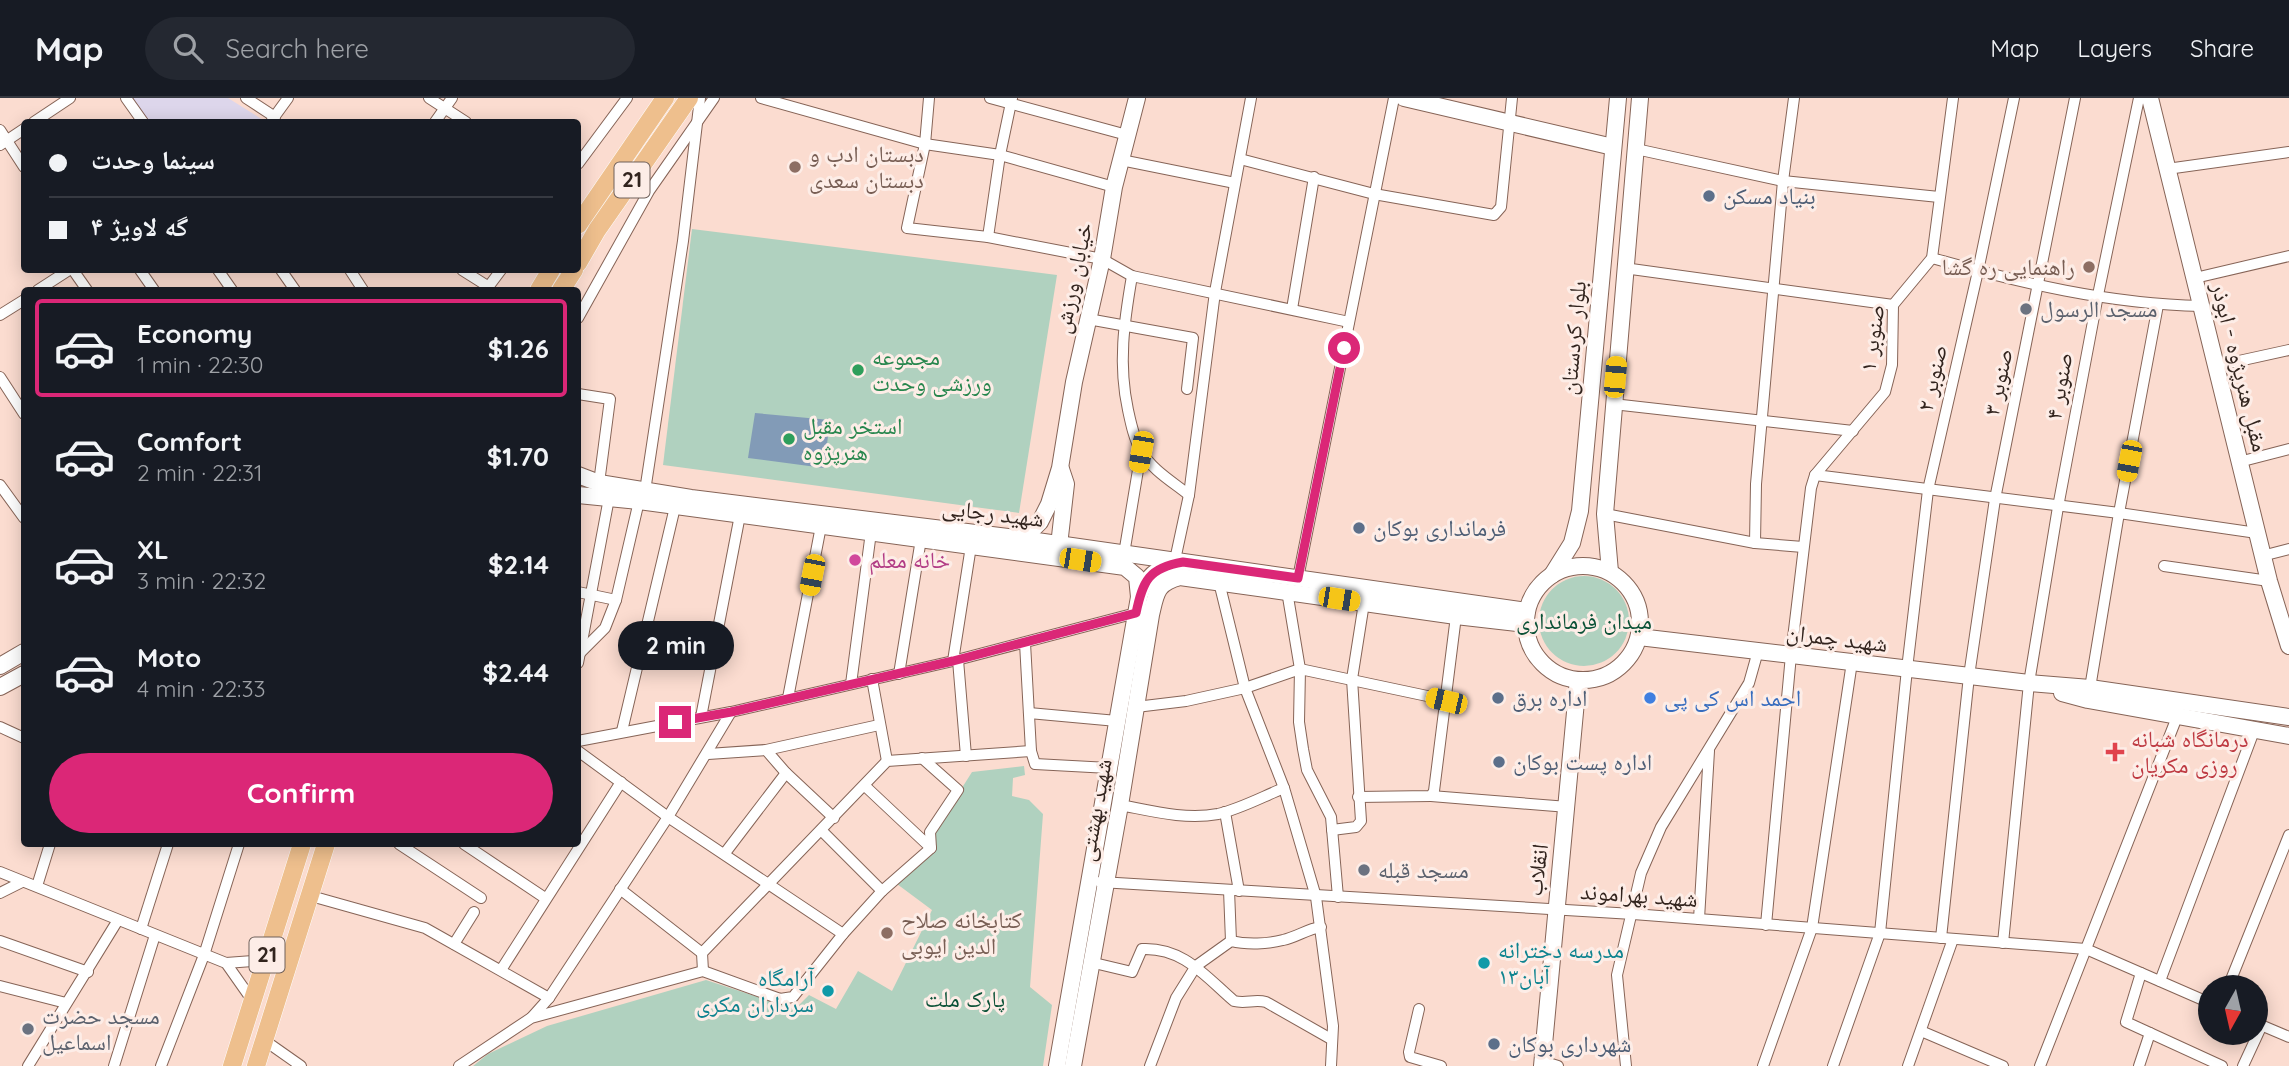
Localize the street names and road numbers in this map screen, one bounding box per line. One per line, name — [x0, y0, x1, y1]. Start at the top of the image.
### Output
road number: 21 — [614, 162, 650, 198]
street label: خیابان ورزش — [1047, 220, 1098, 336]
street label: مقبل هنرپژوه - ابوذر — [2205, 278, 2276, 455]
street label: بلوار کردستان — [1553, 280, 1592, 396]
street label: صنوبر ۱ — [1852, 302, 1891, 374]
street label: صنوبر ۲ — [1910, 342, 1953, 414]
street label: صنوبر ۳ — [1976, 346, 2019, 418]
street label: صنوبر ۴ — [2038, 350, 2079, 422]
street label: شهید رجایی — [940, 492, 1046, 533]
street label: شهید چمران — [1785, 617, 1889, 658]
street label: شهید بهشتی — [1071, 756, 1118, 864]
street label: انقلاب — [1519, 842, 1554, 898]
street label: شهید بهراموند — [1579, 876, 1699, 913]
road number: 21 — [250, 938, 284, 972]

